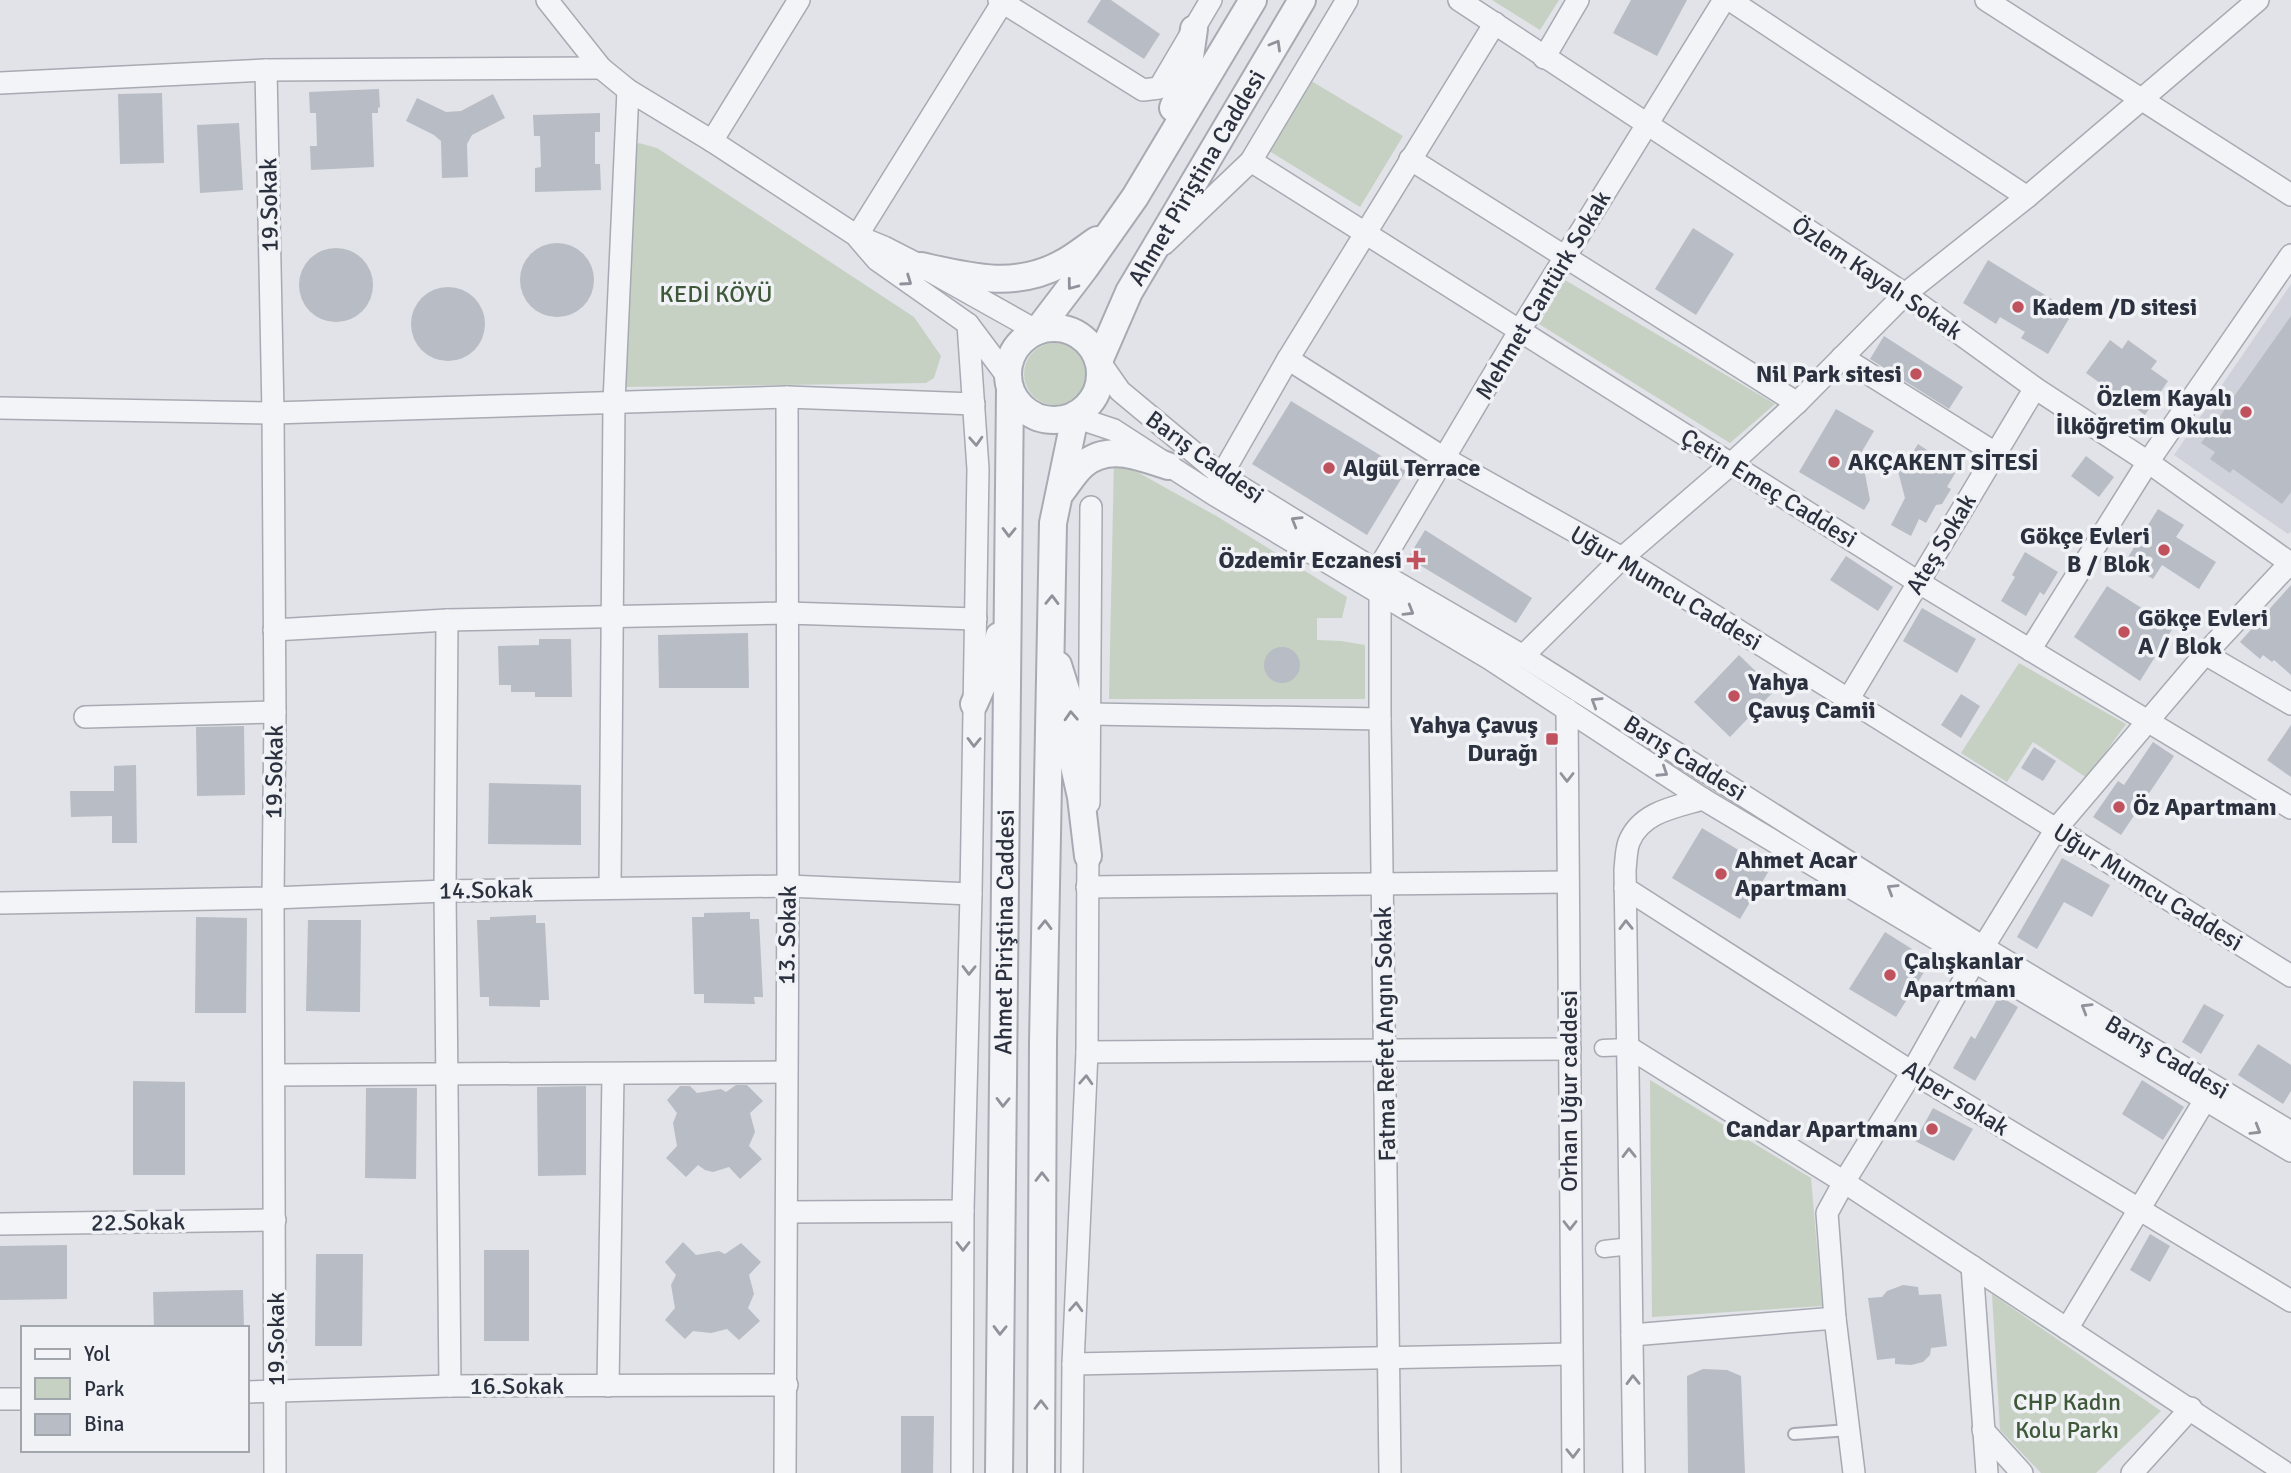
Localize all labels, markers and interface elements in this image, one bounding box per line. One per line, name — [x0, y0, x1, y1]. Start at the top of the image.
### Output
one-way arrow — [1268, 40, 1281, 53]
street label: Ahmet Piriştina Caddesi — [1121, 64, 1272, 291]
street label: 19.Sokak — [253, 158, 285, 252]
street label: Mehmet Cantürk Sokak — [1469, 185, 1617, 405]
street label: Özlem Kayalı Sokak — [1786, 210, 1968, 346]
one-way arrow — [899, 273, 912, 285]
one-way arrow — [1068, 277, 1081, 290]
park label: KEDİ KÖYÜ — [659, 279, 773, 309]
place label: Kadem /D sitesi — [2032, 292, 2197, 322]
marker: Kadem /D sitesi — [2010, 299, 2026, 315]
place label: Nil Park sitesi — [1756, 359, 1902, 389]
marker: Nil Park sitesi — [1908, 366, 1924, 382]
place label: Özlem Kayalı İlköğretim Okulu — [2056, 383, 2232, 441]
street label: Barış Caddesi — [1140, 404, 1270, 510]
marker: Özlem Kayalı İlköğretim Okulu — [2238, 404, 2254, 420]
street label: Çetin Emeç Caddesi — [1675, 422, 1863, 554]
one-way arrow — [969, 436, 984, 447]
place label: AKÇAKENT SİTESİ — [1848, 447, 2039, 477]
place label: Algül Terrace — [1343, 453, 1481, 483]
marker: AKÇAKENT SİTESİ — [1826, 454, 1842, 470]
marker: Algül Terrace — [1321, 460, 1337, 476]
street label: Ateş Sokak — [1899, 488, 1983, 600]
one-way arrow — [1291, 517, 1304, 530]
street label: Uğur Mumcu Caddesi — [1565, 519, 1767, 657]
place label: Gökçe Evleri B / Blok — [2020, 521, 2150, 579]
one-way arrow — [1001, 527, 1017, 538]
marker: Gökçe Evleri B / Blok — [2156, 542, 2172, 558]
place label: Özdemir Eczanesi — [1218, 545, 1402, 575]
marker: Özdemir Eczanesi — [1408, 552, 1424, 568]
one-way arrow — [1044, 594, 1060, 605]
one-way arrow — [1401, 603, 1414, 616]
place label: Gökçe Evleri A / Blok — [2138, 603, 2268, 661]
marker: Gökçe Evleri A / Blok — [2116, 624, 2132, 640]
place label: Yahya Çavuş Camii — [1747, 667, 1876, 725]
marker: Yahya Çavuş Camii — [1726, 688, 1742, 704]
one-way arrow — [1591, 697, 1604, 710]
street label: Barış Caddesi — [1618, 708, 1752, 808]
one-way arrow — [1063, 710, 1078, 721]
place label: Yahya Çavuş Durağı — [1409, 710, 1538, 768]
street label: 19.Sokak — [258, 725, 290, 819]
marker: Yahya Çavuş Durağı — [1544, 731, 1560, 747]
one-way arrow — [966, 738, 982, 748]
one-way arrow — [1655, 764, 1668, 777]
one-way arrow — [1559, 773, 1575, 783]
place label: Öz Apartmanı — [2133, 792, 2277, 822]
marker: Öz Apartmanı — [2111, 799, 2127, 815]
street label: Ahmet Piriştina Caddesi — [988, 809, 1021, 1055]
street label: Uğur Mumcu Caddesi — [2048, 816, 2248, 958]
place label: Ahmet Acar Apartmanı — [1735, 845, 1858, 903]
marker: Ahmet Acar Apartmanı — [1713, 866, 1729, 882]
street label: 14.Sokak — [439, 874, 533, 906]
street label: 13. Sokak — [771, 885, 803, 985]
one-way arrow — [1887, 885, 1900, 897]
street label: Fatma Refet Angın Sokak — [1368, 906, 1402, 1162]
one-way arrow — [1038, 920, 1053, 931]
one-way arrow — [1618, 920, 1634, 930]
place label: Çalışkanlar Apartmanı — [1904, 946, 2024, 1004]
one-way arrow — [962, 965, 977, 976]
marker: Çalışkanlar Apartmanı — [1882, 967, 1898, 983]
street label: Orhan Uğur caddesi — [1554, 990, 1584, 1192]
one-way arrow — [2080, 1004, 2093, 1017]
street label: Barış Caddesi — [2100, 1008, 2234, 1106]
street label: Alper sokak — [1897, 1054, 2015, 1142]
one-way arrow — [1079, 1074, 1094, 1085]
one-way arrow — [995, 1098, 1011, 1108]
place label: Candar Apartmanı — [1726, 1114, 1918, 1144]
marker: Candar Apartmanı — [1924, 1121, 1940, 1137]
one-way arrow — [2249, 1122, 2262, 1135]
one-way arrow — [1622, 1147, 1637, 1158]
one-way arrow — [1034, 1172, 1050, 1182]
street label: 22.Sokak — [91, 1206, 185, 1238]
one-way arrow — [1562, 1221, 1578, 1231]
one-way arrow — [955, 1241, 971, 1252]
street label: 19.Sokak — [261, 1292, 291, 1386]
one-way arrow — [1068, 1301, 1083, 1312]
one-way arrow — [992, 1325, 1008, 1336]
legend — [21, 1326, 248, 1452]
text: Yol — [84, 1341, 110, 1367]
street label: 16.Sokak — [470, 1371, 564, 1401]
one-way arrow — [1625, 1375, 1641, 1385]
text: Park — [84, 1376, 125, 1402]
park label: CHP Kadın Kolu Parkı — [2013, 1387, 2121, 1445]
one-way arrow — [1033, 1399, 1049, 1410]
text: Bina — [84, 1411, 125, 1437]
one-way arrow — [1565, 1448, 1580, 1459]

